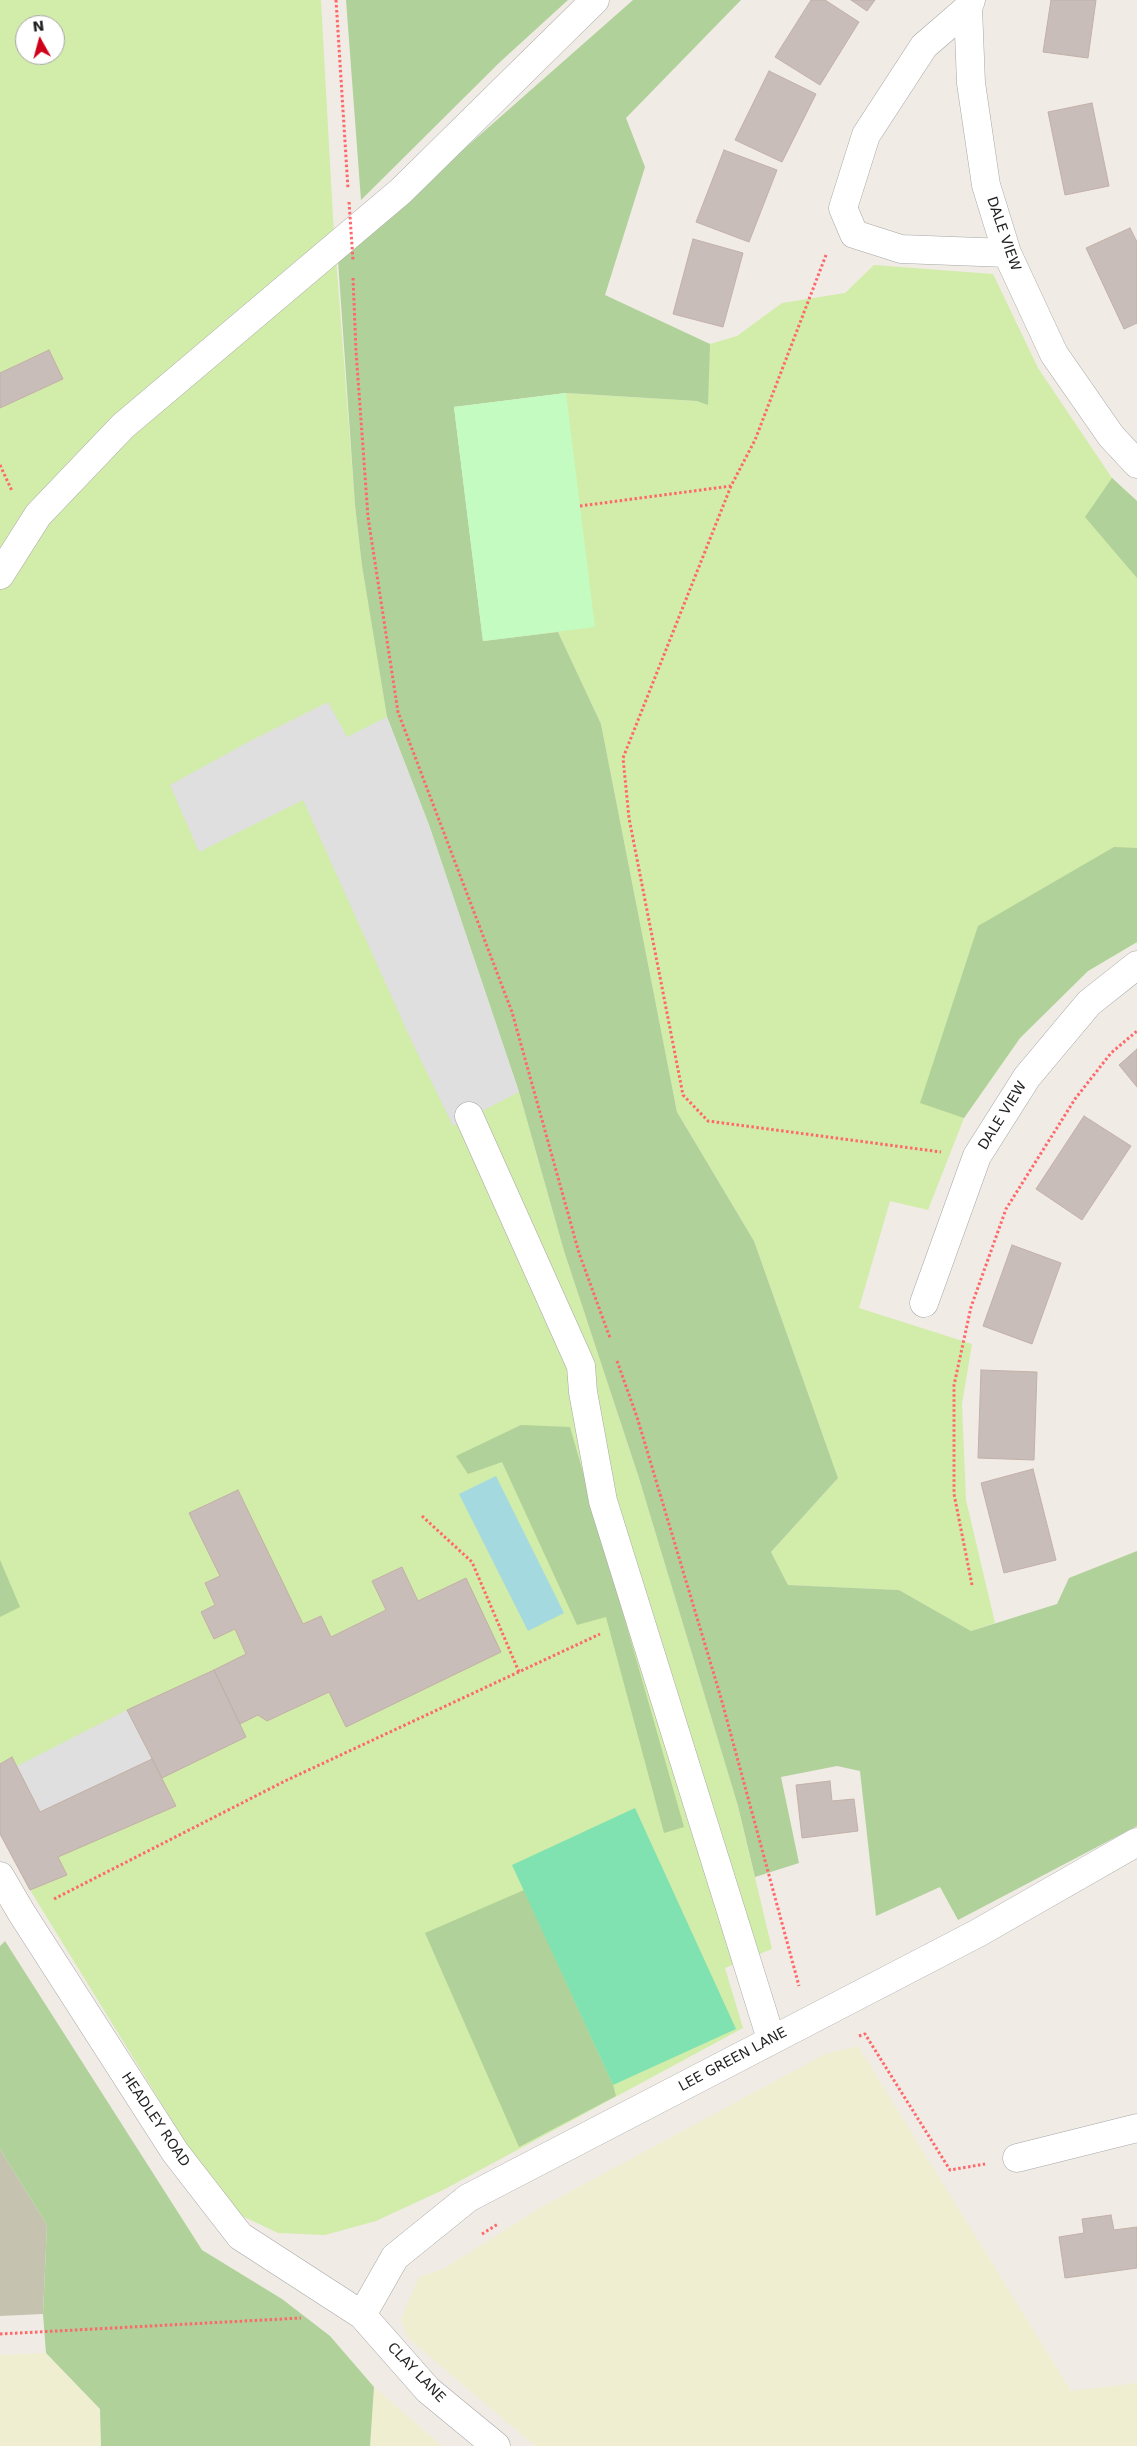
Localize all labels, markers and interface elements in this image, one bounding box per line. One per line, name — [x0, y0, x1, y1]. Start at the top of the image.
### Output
north arrow — [15, 15, 65, 65]
text: N — [32, 17, 45, 35]
street label: DALE VIEW — [982, 195, 1024, 273]
street label: DALE VIEW — [975, 1079, 1031, 1153]
street label: LEE GREEN LANE — [676, 2024, 790, 2096]
street label: HEADLEY ROAD — [117, 2070, 193, 2170]
street label: CLAY LANE — [383, 2340, 449, 2406]

